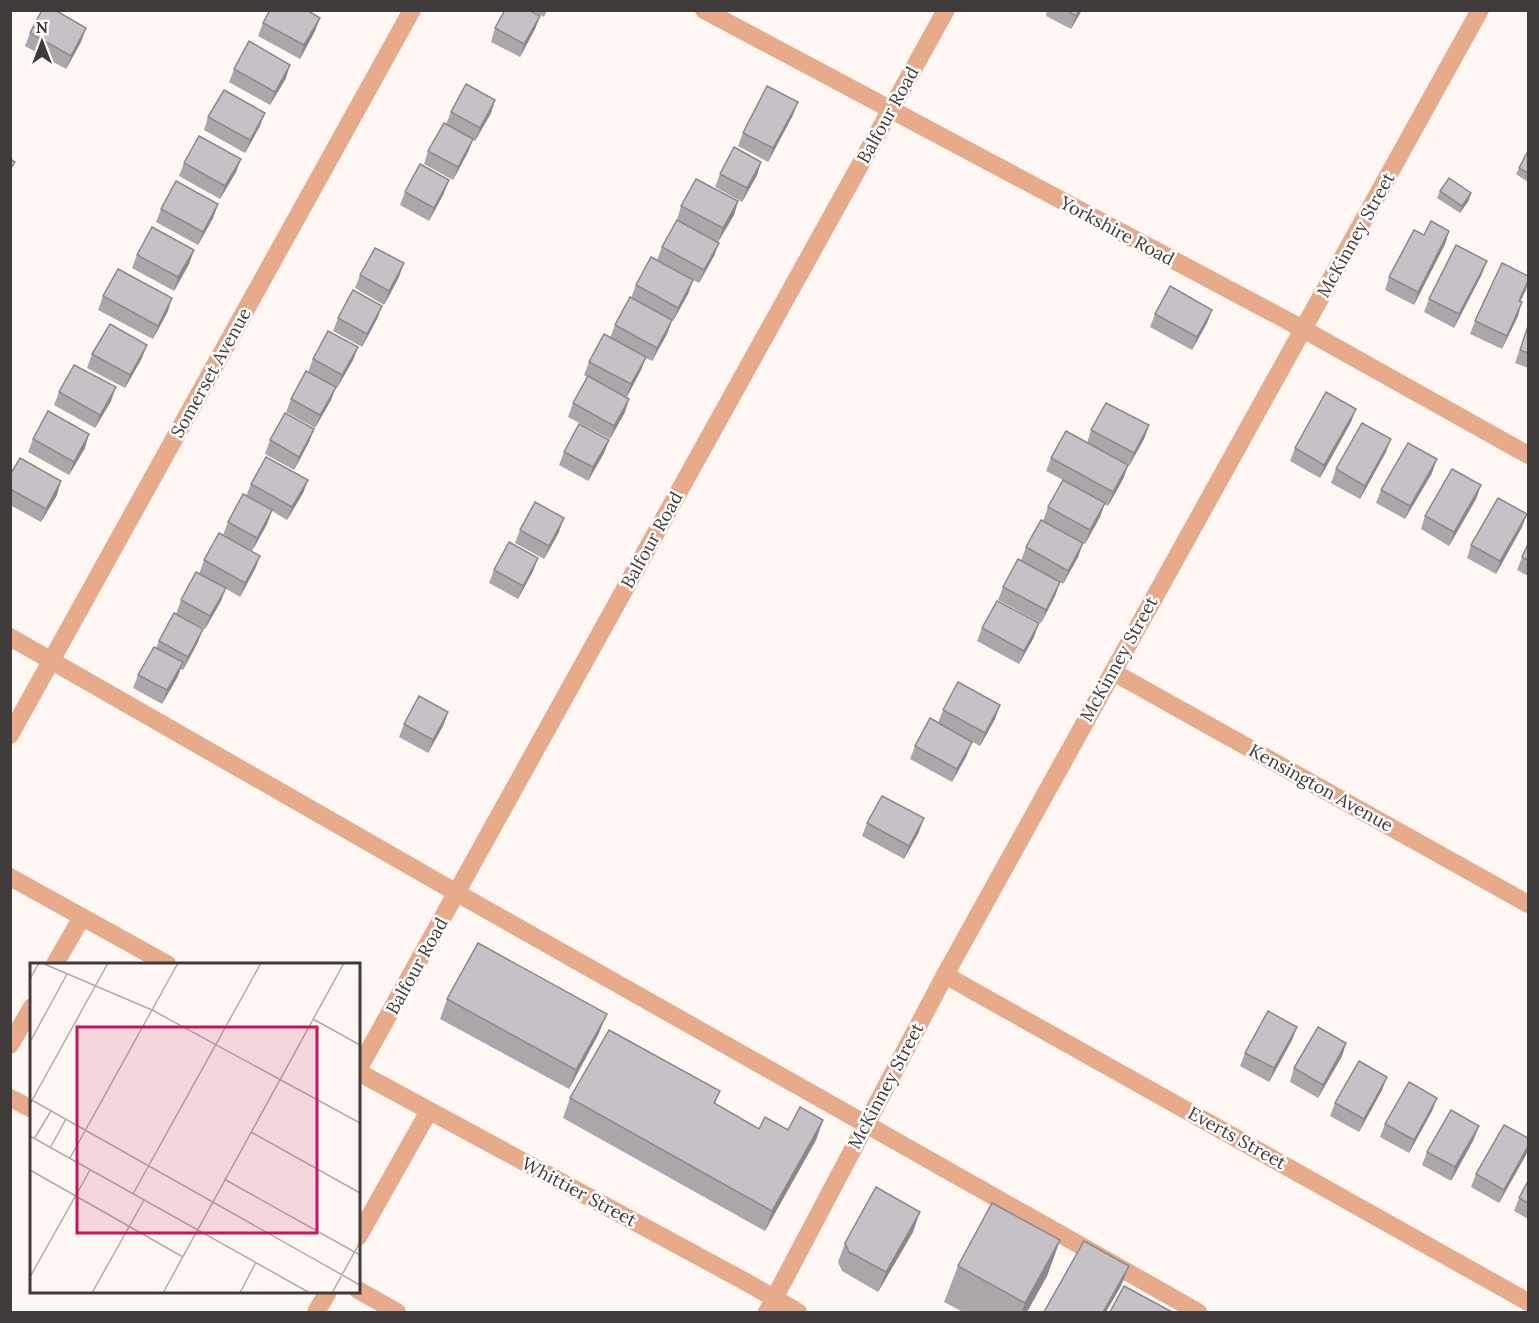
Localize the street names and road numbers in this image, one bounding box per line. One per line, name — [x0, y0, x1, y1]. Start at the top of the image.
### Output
street label: Balfour Road — [852, 62, 924, 167]
street label: McKinney Street — [1312, 168, 1400, 301]
street label: Yorkshire Road — [1055, 190, 1179, 270]
street label: Somerset Avenue — [165, 304, 256, 442]
street label: Balfour Road — [616, 487, 688, 592]
street label: McKinney Street — [1075, 592, 1163, 725]
street label: Kensington Avenue — [1245, 738, 1398, 837]
street label: Balfour Road — [381, 913, 453, 1018]
street label: McKinney Street — [843, 1019, 929, 1153]
street label: Everts Street — [1184, 1101, 1290, 1174]
street label: Whittier Street — [518, 1152, 641, 1232]

